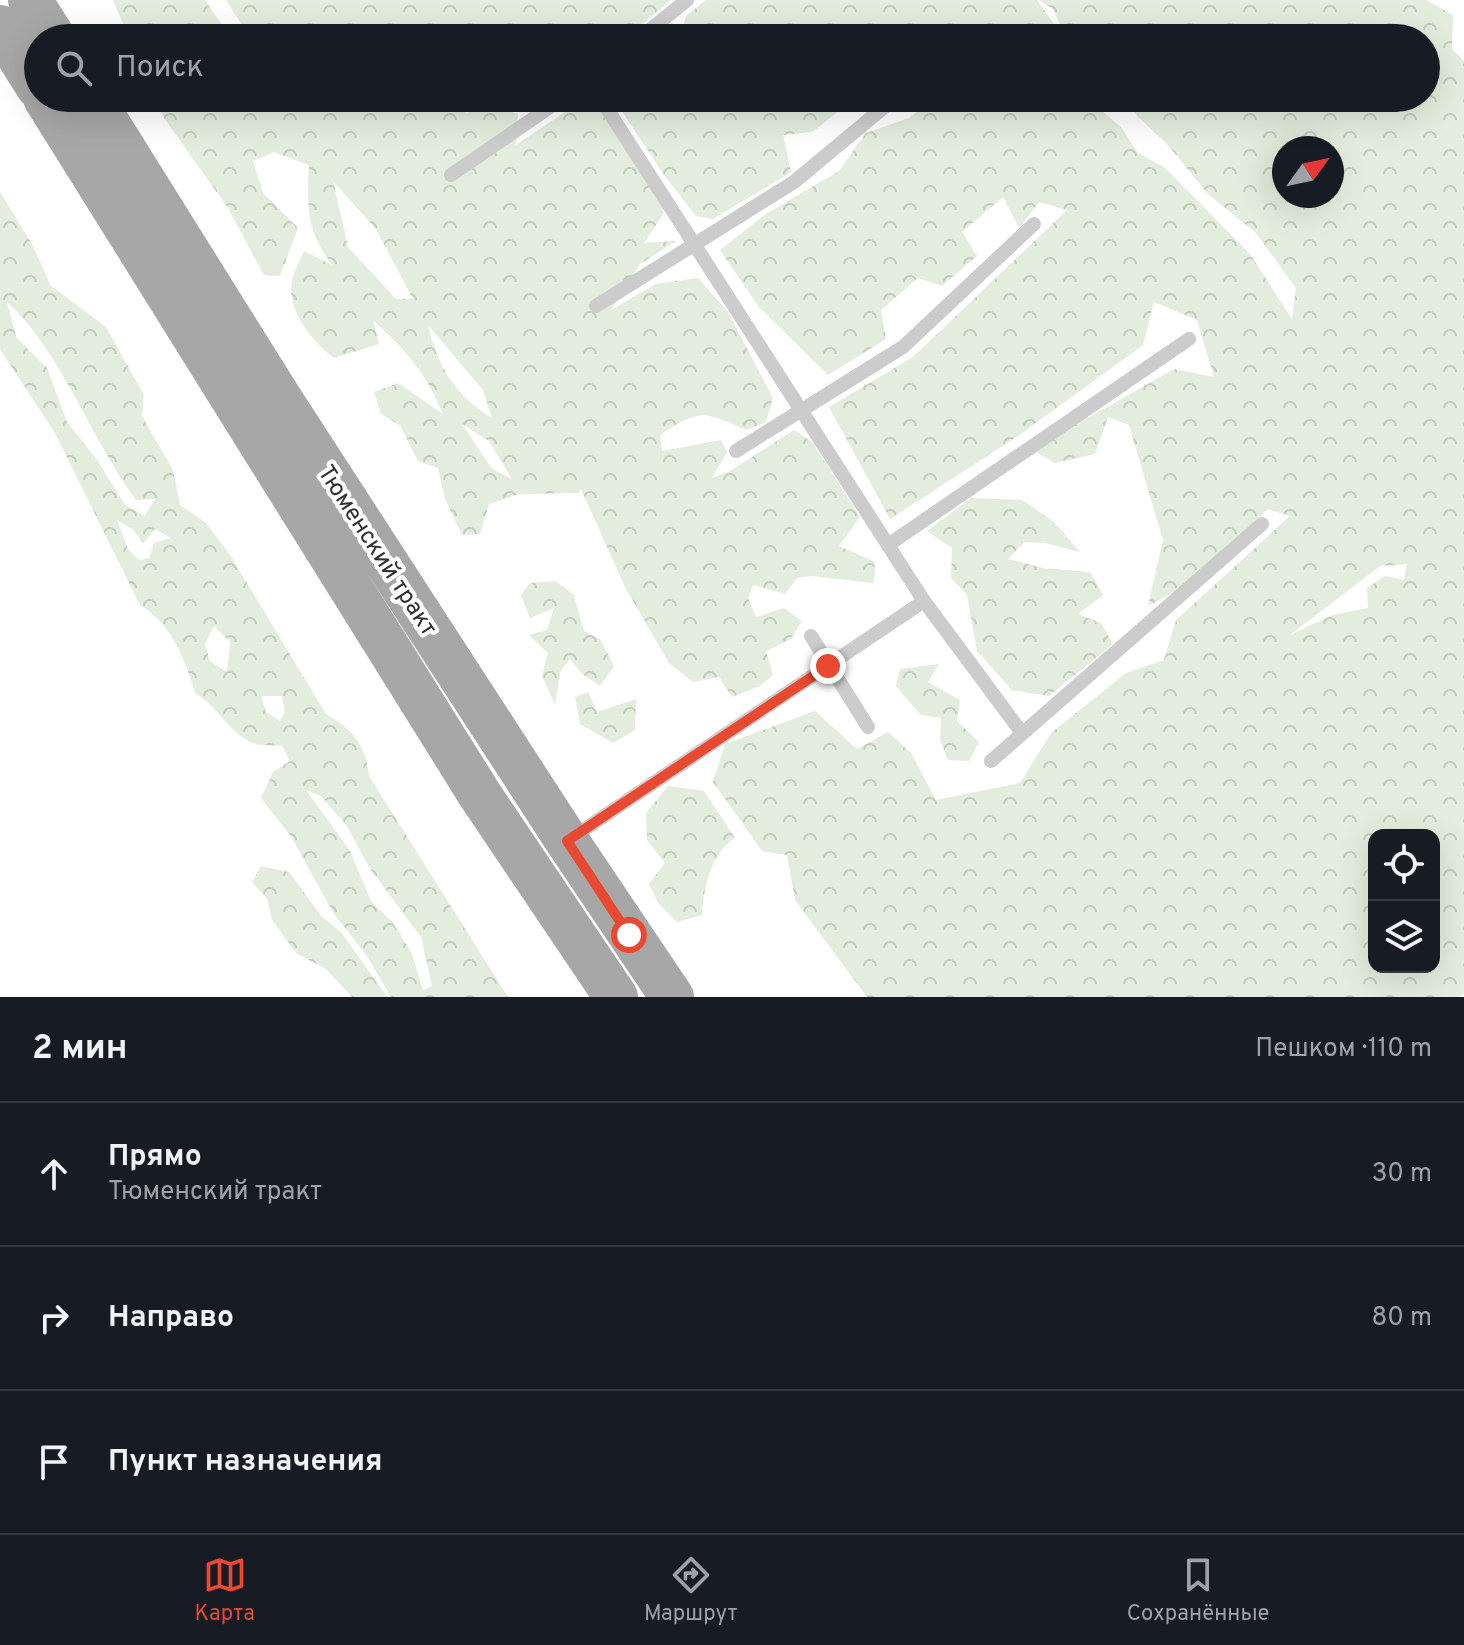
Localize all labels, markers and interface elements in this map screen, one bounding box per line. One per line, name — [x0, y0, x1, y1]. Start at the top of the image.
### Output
search box — [24, 24, 1440, 112]
icon: search — [52, 46, 96, 90]
text: Поиск — [116, 50, 204, 87]
north arrow — [1272, 136, 1344, 208]
street label: Тюменский тракт — [310, 460, 443, 642]
route end — [810, 648, 846, 684]
map controls — [1368, 829, 1440, 973]
button: locate — [1368, 829, 1440, 901]
button: layers — [1368, 901, 1440, 973]
route start — [611, 917, 647, 953]
text: 2 мин — [32, 1028, 128, 1071]
text: Пешком · 110 m — [1255, 1033, 1432, 1066]
text: Прямо — [108, 1139, 202, 1176]
icon: ahead — [32, 1152, 76, 1196]
text: 30 m — [1372, 1158, 1432, 1191]
text: Тюменский тракт — [108, 1176, 322, 1209]
icon: right — [32, 1296, 76, 1340]
text: Направо — [108, 1300, 234, 1337]
text: 80 m — [1372, 1302, 1432, 1335]
icon: arrive — [32, 1440, 76, 1484]
text: Пункт назначения — [108, 1444, 382, 1481]
tab: Карта — [195, 1553, 255, 1628]
tab: Маршрут — [644, 1553, 738, 1628]
tab: Сохранённые — [1127, 1553, 1269, 1628]

